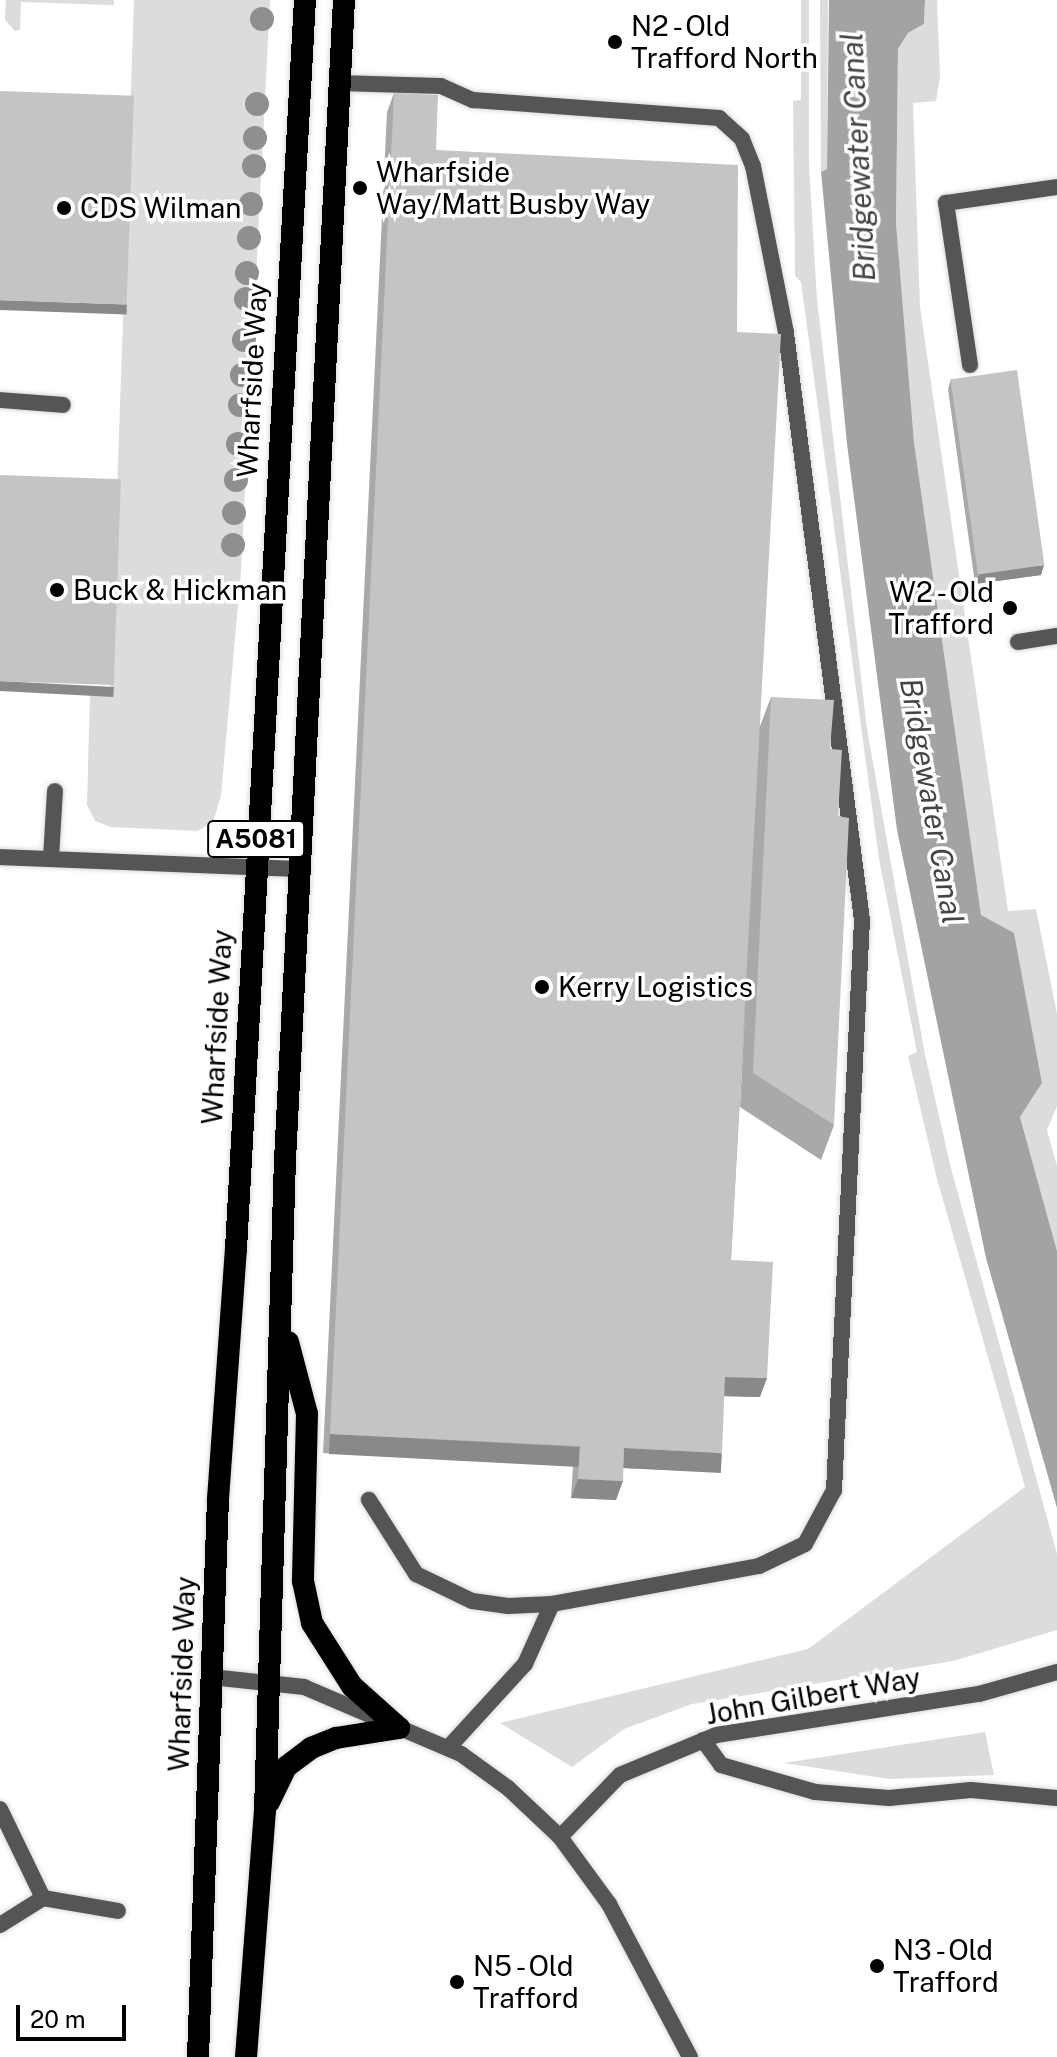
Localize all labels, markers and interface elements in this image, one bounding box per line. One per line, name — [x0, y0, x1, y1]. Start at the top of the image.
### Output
place label: N2 - Old Trafford North — [631, 9, 818, 75]
water label: Bridgewater Canal — [834, 32, 882, 282]
marker: N2 - Old Trafford North — [606, 33, 624, 51]
place label: Wharfside Way/Matt Busby Way — [376, 155, 651, 221]
marker: Wharfside Way/Matt Busby Way — [351, 179, 369, 197]
place label: CDS Wilman — [80, 191, 242, 225]
marker: CDS Wilman — [55, 199, 73, 217]
street label: Wharfside Way — [230, 281, 274, 479]
place label: Buck & Hickman — [73, 573, 287, 607]
place label: W2 - Old Trafford — [882, 575, 994, 641]
marker: Buck & Hickman — [48, 581, 66, 599]
marker: W2 - Old Trafford — [1001, 599, 1019, 617]
water label: Bridgewater Canal — [893, 675, 971, 927]
road number: A5081 — [206, 817, 306, 861]
street label: Wharfside Way — [195, 928, 239, 1126]
place label: Kerry Logistics — [558, 970, 753, 1004]
marker: Kerry Logistics — [533, 978, 551, 996]
street label: Wharfside Way — [162, 1575, 202, 1773]
street label: John Gilbert Way — [703, 1661, 923, 1731]
place label: N3 - Old Trafford — [893, 1933, 1001, 1999]
place label: N5 - Old Trafford — [473, 1949, 581, 2015]
marker: N3 - Old Trafford — [868, 1957, 886, 1975]
marker: N5 - Old Trafford — [448, 1973, 466, 1991]
scale bar — [20, 1989, 130, 2039]
text: 20 m — [30, 2005, 86, 2033]

